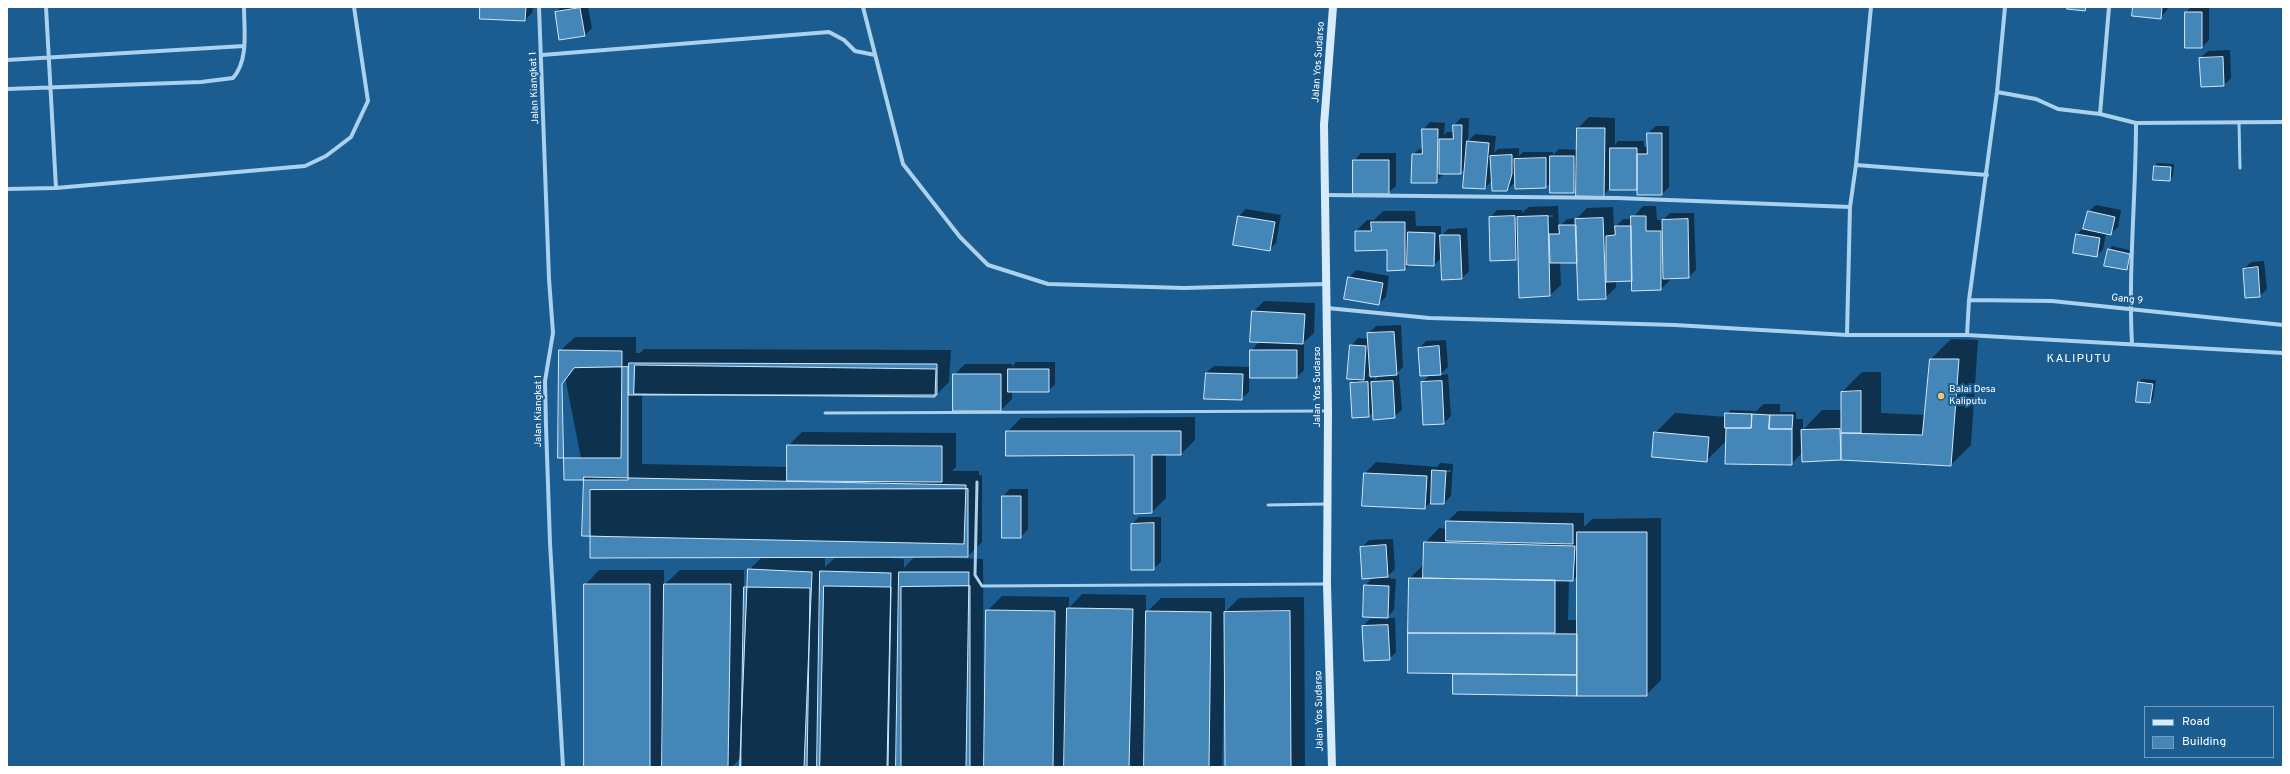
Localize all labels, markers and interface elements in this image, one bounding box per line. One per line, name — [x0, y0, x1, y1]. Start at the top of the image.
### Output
street label: Jalan Yos Sudarso — [1310, 21, 1328, 103]
street label: Jalan Kiangkat 1 — [528, 51, 542, 125]
street label: Gang 9 — [2110, 292, 2144, 308]
street label: Jalan Yos Sudarso — [1312, 346, 1324, 428]
district label: KALIPUTU — [2047, 353, 2111, 367]
street label: Jalan Kiangkat 1 — [533, 375, 545, 447]
place label: Balai Desa Kaliputu — [1949, 384, 1996, 408]
marker: Balai Desa Kaliputu — [1936, 391, 1946, 401]
street label: Jalan Yos Sudarso — [1313, 670, 1327, 752]
legend — [2144, 706, 2274, 758]
text: Road — [2182, 714, 2210, 730]
text: Building — [2182, 734, 2226, 750]

